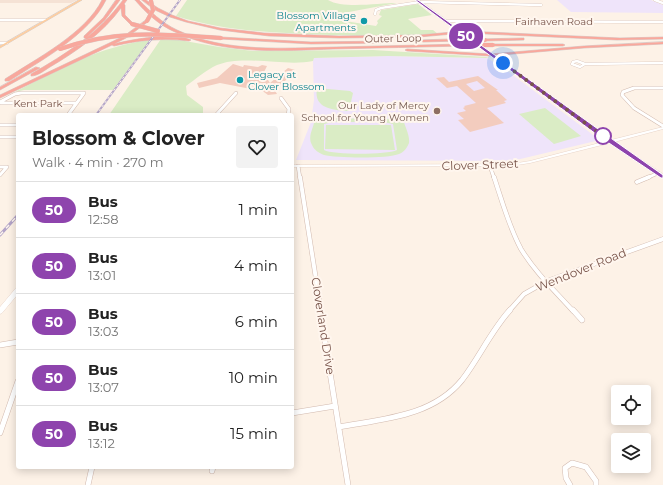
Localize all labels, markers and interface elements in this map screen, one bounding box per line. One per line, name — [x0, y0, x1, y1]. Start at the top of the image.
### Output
place label: Blossom Village Apartments — [277, 9, 356, 34]
street label: Fairhaven Road — [515, 15, 593, 28]
marker: Blossom Village Apartments — [359, 16, 369, 26]
line badge: 50 — [448, 23, 484, 49]
text: 50 — [457, 27, 475, 45]
street label: Outer Loop — [365, 32, 422, 45]
your location — [493, 53, 513, 73]
place label: Legacy at Clover Blossom — [248, 68, 325, 93]
marker: Legacy at Clover Blossom — [235, 75, 245, 85]
street label: Kent Park — [13, 97, 63, 110]
place label: Our Lady of Mercy School for Young Women — [301, 99, 430, 124]
marker: Our Lady of Mercy School for Young Women — [432, 106, 442, 116]
button: heart — [236, 126, 278, 168]
text: Blossom & Clover — [32, 127, 205, 150]
unlabelled marker — [594, 127, 612, 145]
text: Walk · 4 min · 270 m — [32, 154, 163, 170]
street label: Clover Street — [441, 156, 519, 173]
text: Bus — [88, 192, 118, 211]
text: 1 min — [239, 200, 278, 219]
text: 50 — [45, 201, 63, 219]
text: 12:58 — [88, 211, 119, 227]
street label: Wendover Road — [533, 245, 628, 295]
text: Bus — [88, 248, 118, 267]
text: 4 min — [234, 256, 278, 275]
text: 50 — [45, 257, 63, 275]
text: 13:01 — [88, 267, 116, 283]
street label: Cloverland Drive — [308, 276, 339, 376]
text: Bus — [88, 304, 118, 323]
text: 6 min — [235, 312, 278, 331]
text: 50 — [45, 313, 63, 331]
text: 13:03 — [88, 323, 119, 339]
text: Bus — [88, 360, 118, 379]
text: 10 min — [229, 368, 278, 387]
text: 50 — [45, 369, 63, 387]
text: 13:07 — [88, 379, 119, 395]
map controls — [611, 385, 651, 473]
button: locate — [611, 385, 651, 425]
text: Bus — [88, 416, 118, 435]
text: 15 min — [230, 424, 278, 443]
text: 50 — [45, 425, 63, 443]
button: layers — [611, 433, 651, 473]
text: 13:12 — [88, 435, 115, 451]

